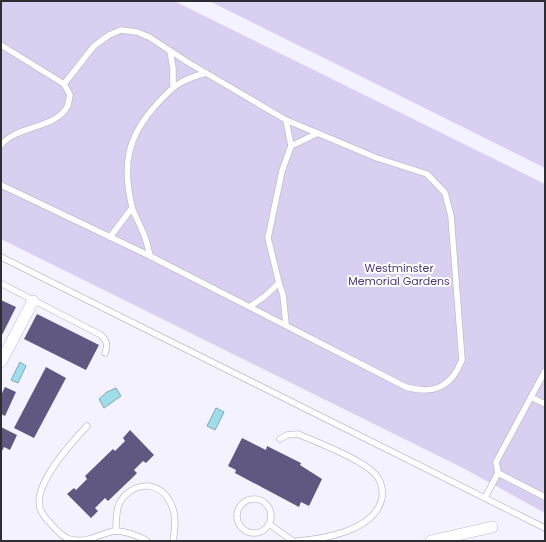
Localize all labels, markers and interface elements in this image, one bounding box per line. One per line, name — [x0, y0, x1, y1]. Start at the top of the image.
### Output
park label: Westminster Memorial Gardens — [348, 260, 450, 289]

